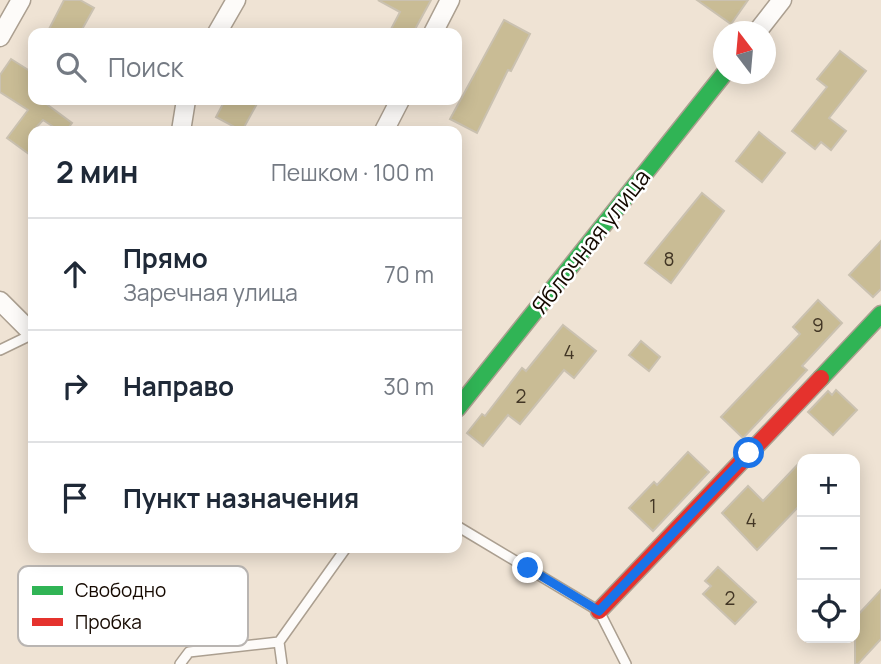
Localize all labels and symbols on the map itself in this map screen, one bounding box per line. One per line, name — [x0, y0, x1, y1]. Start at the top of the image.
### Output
north arrow — [713, 21, 776, 84]
street label: Яблочная улица — [523, 162, 657, 320]
house number: 8 — [663, 246, 675, 272]
house number: 9 — [812, 312, 824, 338]
house number: 4 — [563, 339, 575, 365]
house number: 2 — [516, 383, 526, 409]
route start — [733, 437, 764, 468]
house number: 1 — [649, 493, 657, 519]
house number: 4 — [745, 507, 757, 533]
route end — [512, 552, 543, 583]
legend — [18, 566, 248, 646]
text: Свободно — [75, 577, 166, 603]
house number: 2 — [725, 585, 735, 611]
text: Пробка — [75, 609, 142, 635]

